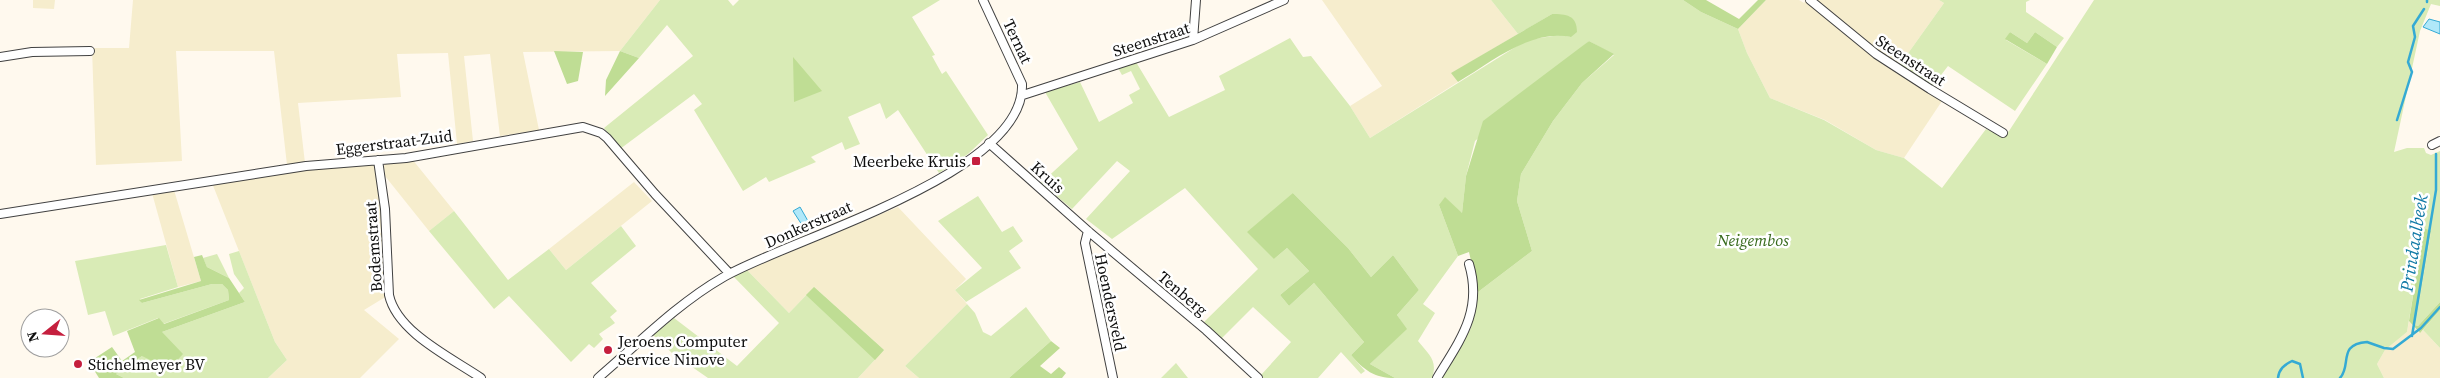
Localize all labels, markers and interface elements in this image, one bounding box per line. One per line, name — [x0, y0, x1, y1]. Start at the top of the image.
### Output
street label: Ternat — [998, 15, 1038, 67]
street label: Steenstraat — [1110, 16, 1193, 62]
street label: Steenstraat — [1872, 29, 1951, 91]
street label: Eggerstraat-Zuid — [334, 124, 454, 160]
place label: Meerbeke Kruis — [853, 150, 966, 172]
marker: Meerbeke Kruis — [970, 155, 982, 167]
street label: Kruis — [1026, 156, 1070, 198]
water label: Prindaalbeek — [2393, 192, 2434, 294]
street label: Donkerstraat — [761, 195, 856, 253]
street label: Bodemstraat — [359, 200, 387, 293]
park label: Neigembos — [1716, 229, 1789, 251]
street label: Hoendersveld — [1090, 251, 1132, 353]
street label: Tenberg — [1153, 266, 1213, 320]
north arrow — [20, 308, 70, 358]
text: N — [22, 329, 44, 345]
place label: Jeroens Computer Service Ninove — [617, 330, 748, 370]
marker: Jeroens Computer Service Ninove — [602, 344, 614, 356]
place label: Stichelmeyer BV — [88, 353, 205, 375]
marker: Stichelmeyer BV — [72, 358, 84, 370]

